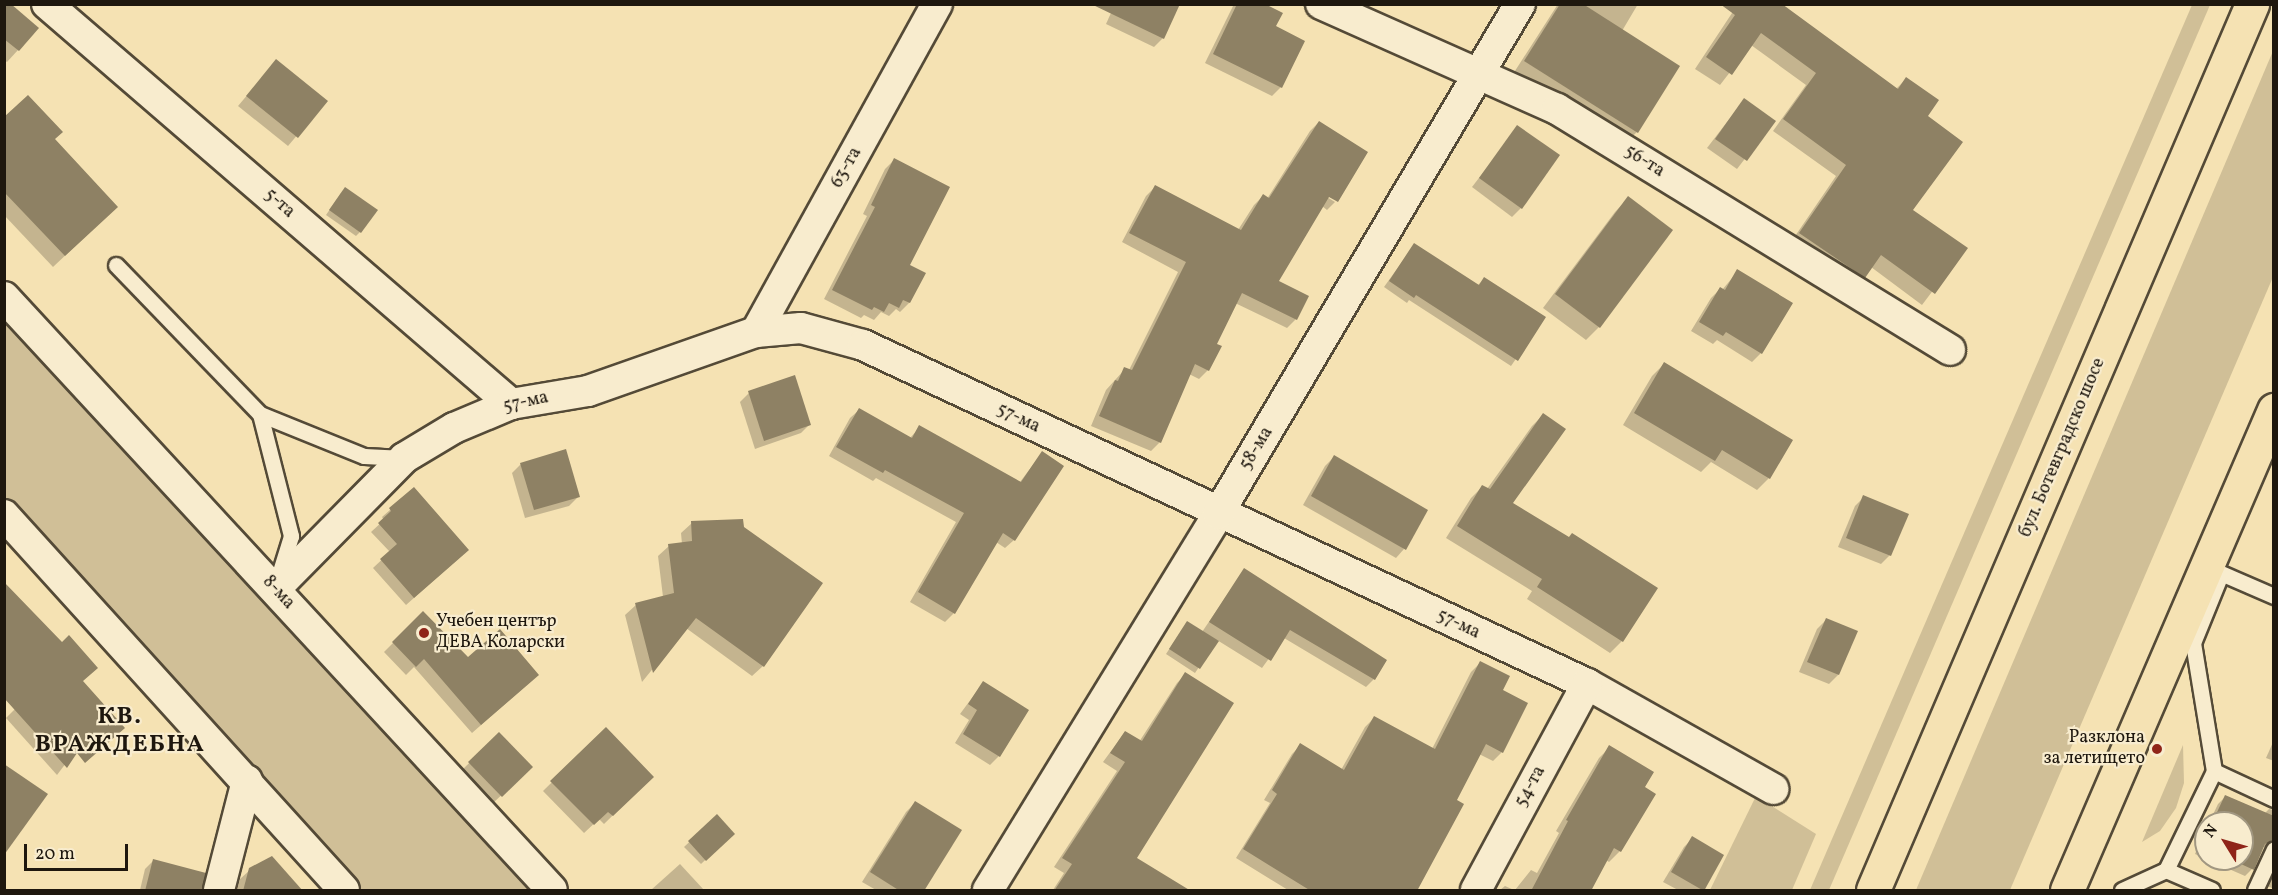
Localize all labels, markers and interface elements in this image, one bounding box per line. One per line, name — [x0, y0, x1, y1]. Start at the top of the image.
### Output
street label: 56-та — [1620, 141, 1668, 183]
street label: 63-та — [827, 144, 867, 192]
street label: 5-та — [259, 185, 299, 223]
street label: бул. Ботевградско шосе — [2015, 355, 2111, 541]
street label: 57-ма — [501, 387, 551, 419]
street label: 57-ма — [993, 400, 1043, 438]
street label: 58-ма — [1236, 423, 1278, 475]
street label: 8-ма — [257, 572, 299, 614]
street label: 57-ма — [1433, 606, 1483, 644]
place label: Учебен център ДЕВА Коларски — [436, 612, 565, 654]
marker: Учебен център ДЕВА Коларски — [417, 626, 431, 640]
district label: КВ. ВРАЖДЕБНА — [35, 704, 205, 760]
place label: Разклона за летището — [2044, 728, 2145, 771]
marker: Разклона за летището — [2150, 742, 2164, 756]
street label: 54-та — [1511, 763, 1551, 811]
north arrow — [2194, 811, 2254, 871]
text: N — [2199, 820, 2224, 843]
scale bar — [27, 832, 130, 870]
text: 20 m — [35, 842, 75, 867]

